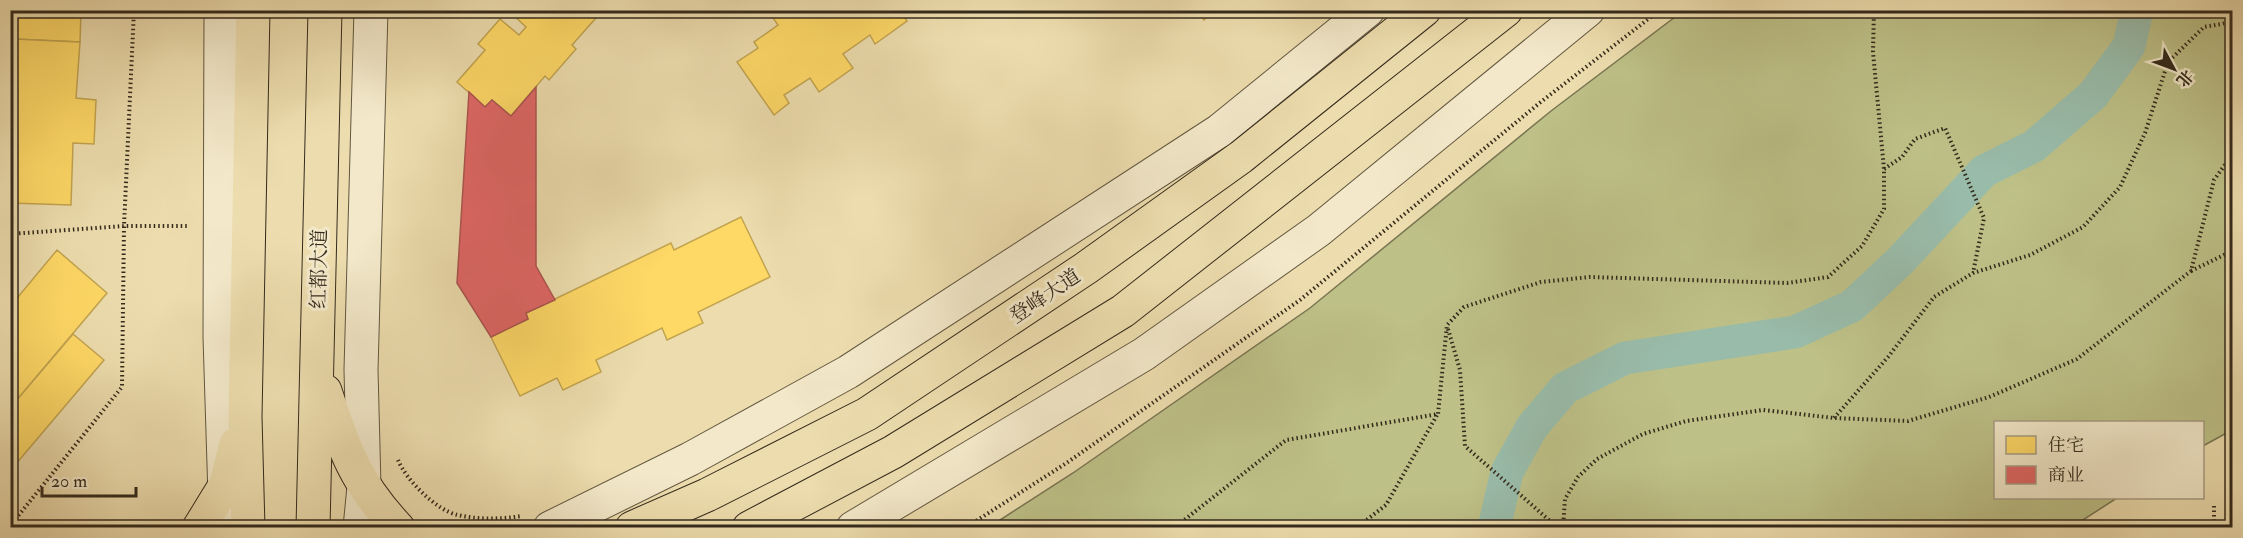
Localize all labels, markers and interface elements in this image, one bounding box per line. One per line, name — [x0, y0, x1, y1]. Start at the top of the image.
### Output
north arrow — [2144, 39, 2204, 99]
text: 北 — [2172, 66, 2197, 91]
street label: 红都大道 — [306, 229, 332, 309]
street label: 登峰大道 — [1005, 263, 1085, 329]
legend — [1994, 421, 2204, 499]
text: 住宅 — [2048, 434, 2084, 457]
scale bar — [42, 460, 136, 498]
text: 商业 — [2048, 464, 2084, 487]
text: 20 m — [51, 470, 87, 493]

